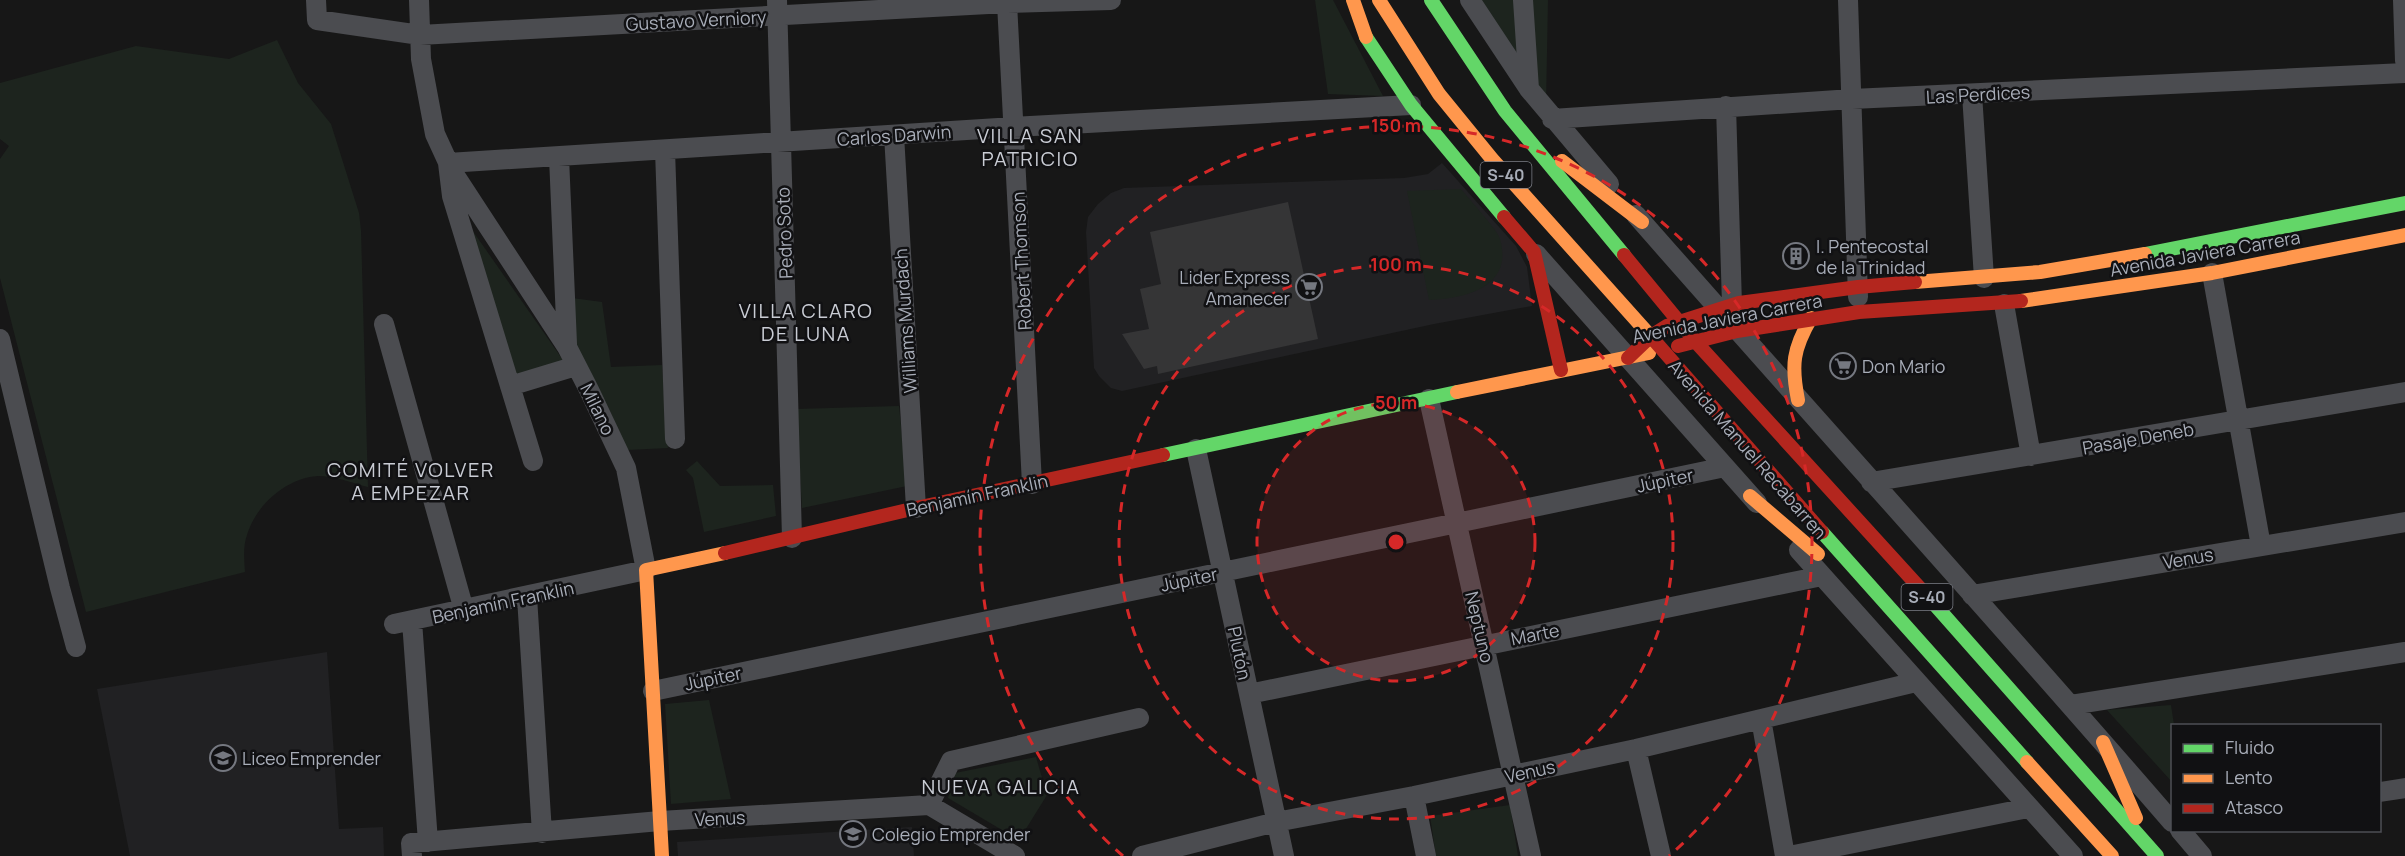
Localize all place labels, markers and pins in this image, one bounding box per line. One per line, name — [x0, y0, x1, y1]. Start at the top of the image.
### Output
place label: I. Pentecostal de la Trinidad — [1816, 234, 1929, 279]
building icon: I. Pentecostal de la Trinidad — [1781, 241, 1811, 271]
place label: Lider Express Amanecer — [1179, 265, 1291, 310]
supermarket icon: Lider Express Amanecer — [1294, 272, 1324, 302]
supermarket icon: Don Mario — [1828, 351, 1858, 381]
place label: Don Mario — [1862, 354, 1946, 378]
centre of rings — [1386, 532, 1406, 552]
school or university icon: Liceo Emprender — [208, 743, 238, 773]
place label: Liceo Emprender — [242, 746, 381, 770]
school or university icon: Colegio Emprender — [838, 819, 868, 849]
place label: Colegio Emprender — [872, 822, 1031, 846]

